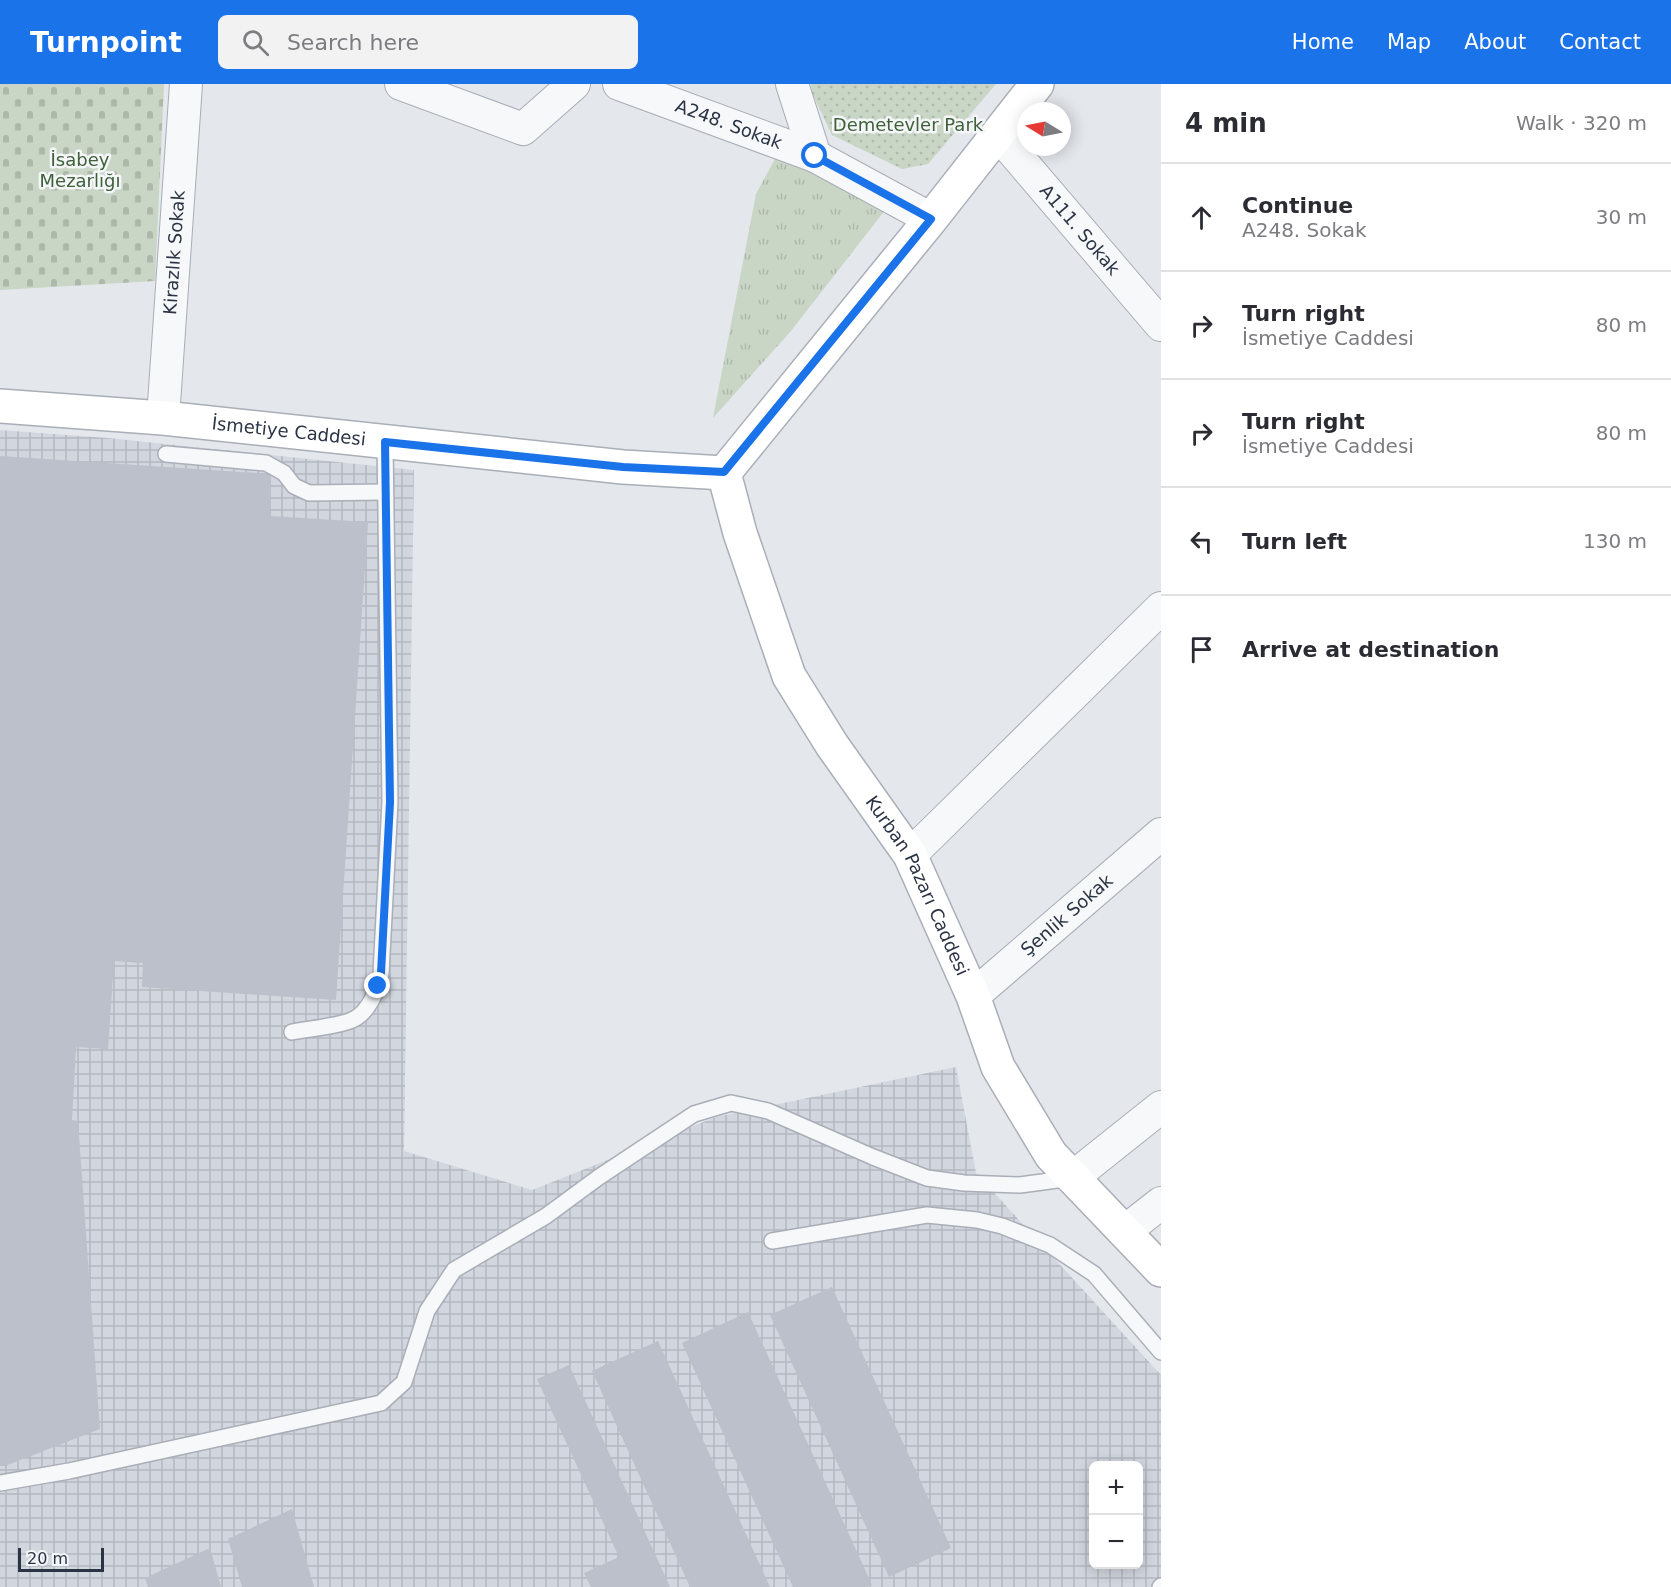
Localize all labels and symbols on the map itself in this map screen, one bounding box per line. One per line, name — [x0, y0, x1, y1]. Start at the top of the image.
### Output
street label: A248. Sokak — [673, 95, 786, 153]
north arrow — [1017, 102, 1071, 156]
park label: Demetevler Park — [833, 114, 984, 135]
route start — [801, 142, 827, 168]
park label: İsabey Mezarlığı — [40, 149, 120, 191]
street label: A111. Sokak — [1036, 180, 1125, 279]
street label: Kirazlık Sokak — [159, 189, 189, 315]
street label: İsmetiye Caddesi — [211, 412, 367, 450]
street label: Kurban Pazarı Caddesi — [861, 792, 974, 979]
street label: Şenlik Sokak — [1017, 869, 1117, 960]
route end — [364, 972, 390, 998]
scale bar — [18, 1545, 104, 1572]

